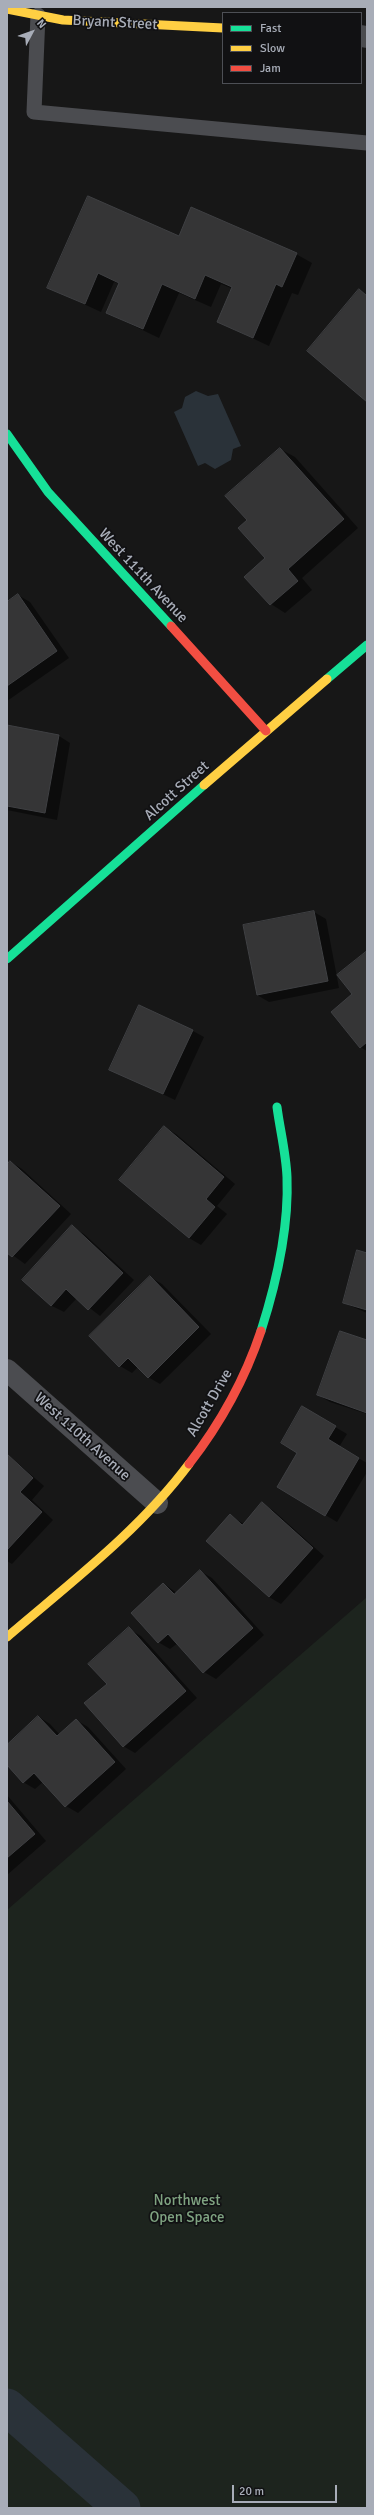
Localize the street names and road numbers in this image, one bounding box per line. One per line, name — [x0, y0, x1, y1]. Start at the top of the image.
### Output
street label: Bryant Street — [72, 12, 158, 34]
street label: West 111th Avenue — [95, 525, 191, 627]
street label: Alcott Street — [141, 757, 213, 825]
street label: Alcott Drive — [183, 1366, 237, 1440]
street label: West 110th Avenue — [30, 1389, 134, 1485]

